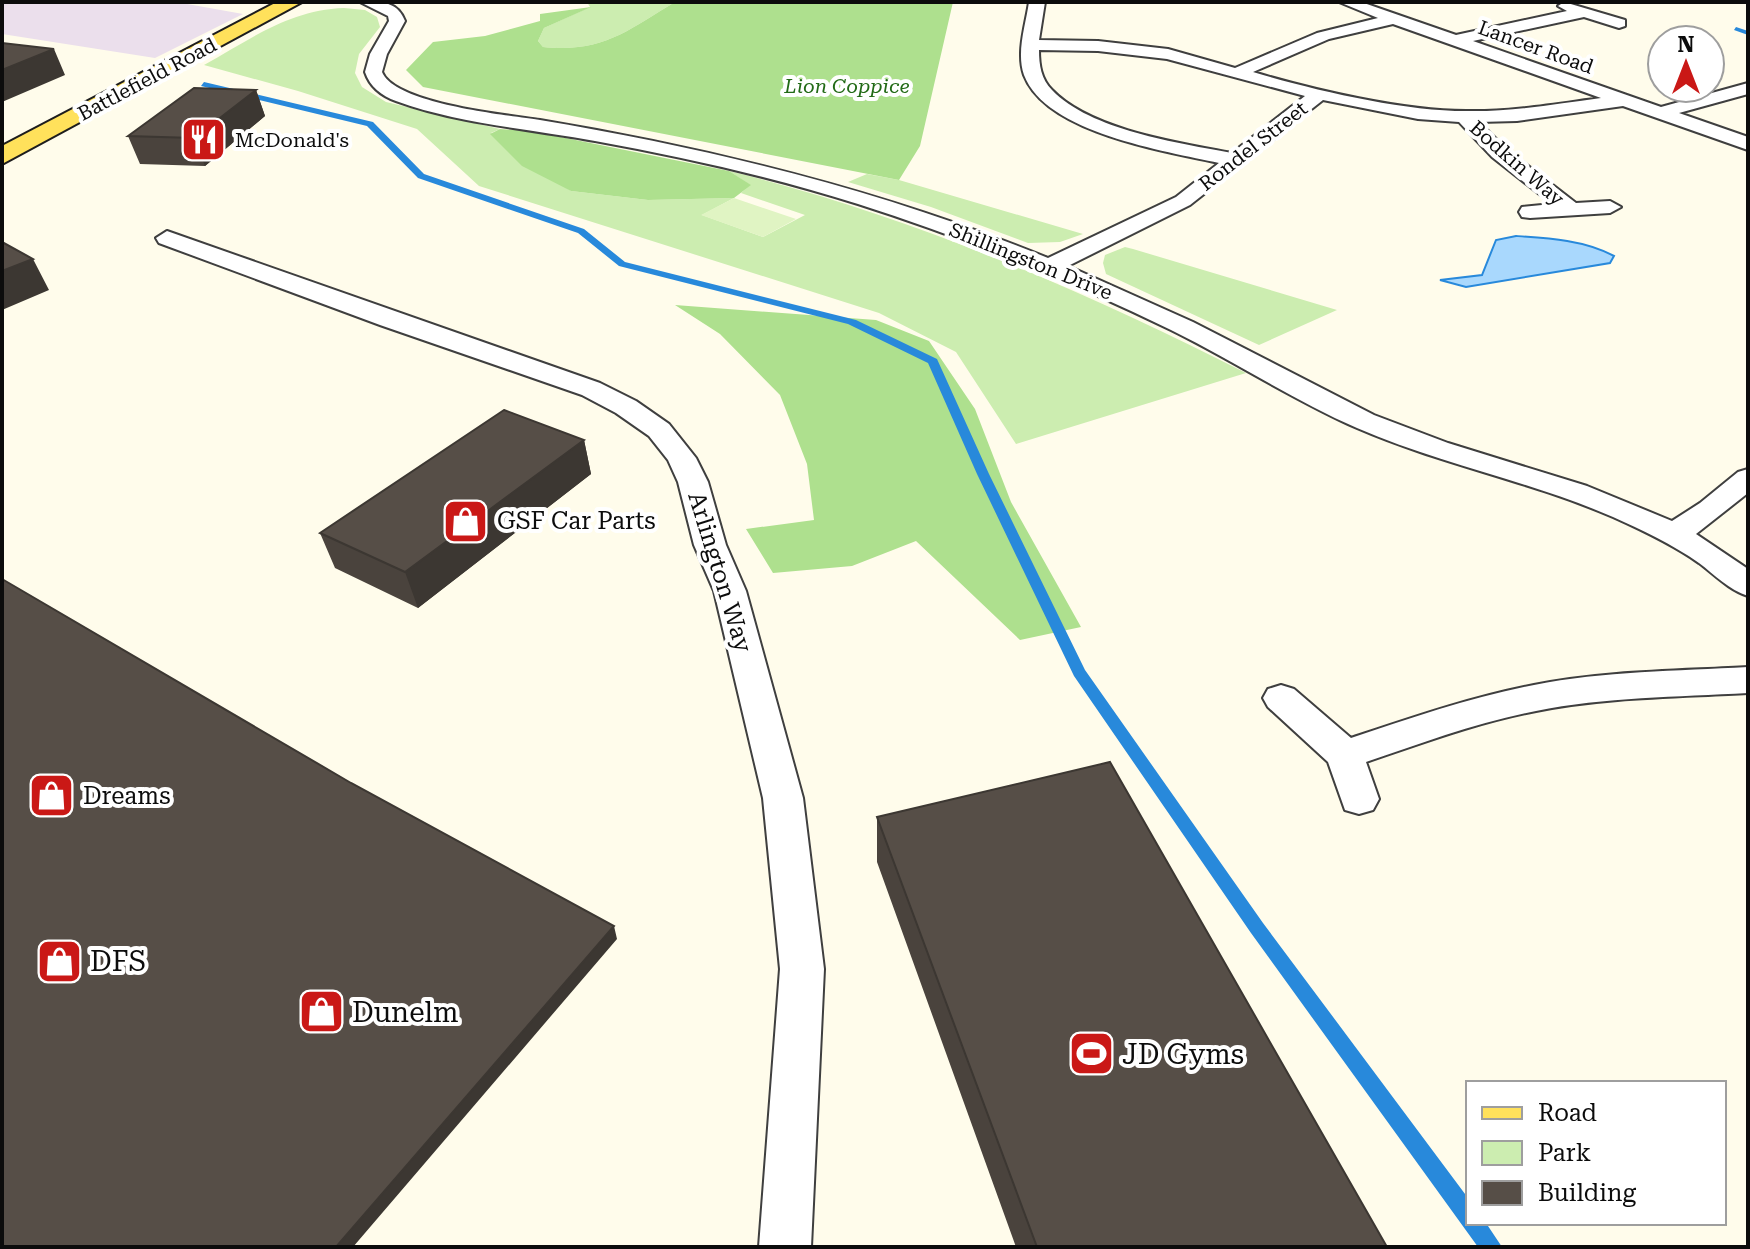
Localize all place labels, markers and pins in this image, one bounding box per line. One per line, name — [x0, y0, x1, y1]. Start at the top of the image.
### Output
restaurant icon: McDonald's — [180, 116, 228, 164]
place label: McDonald's — [235, 128, 349, 152]
shop icon: GSF Car Parts — [442, 497, 490, 545]
place label: GSF Car Parts — [497, 507, 656, 535]
shop icon: Dreams — [28, 772, 76, 820]
place label: Dreams — [83, 782, 171, 810]
shop icon: DFS — [35, 937, 83, 985]
place label: DFS — [90, 945, 146, 978]
shop icon: Dunelm — [297, 988, 345, 1036]
place label: Dunelm — [352, 996, 458, 1029]
sports icon: JD Gyms — [1067, 1030, 1115, 1078]
place label: JD Gyms — [1122, 1038, 1244, 1071]

